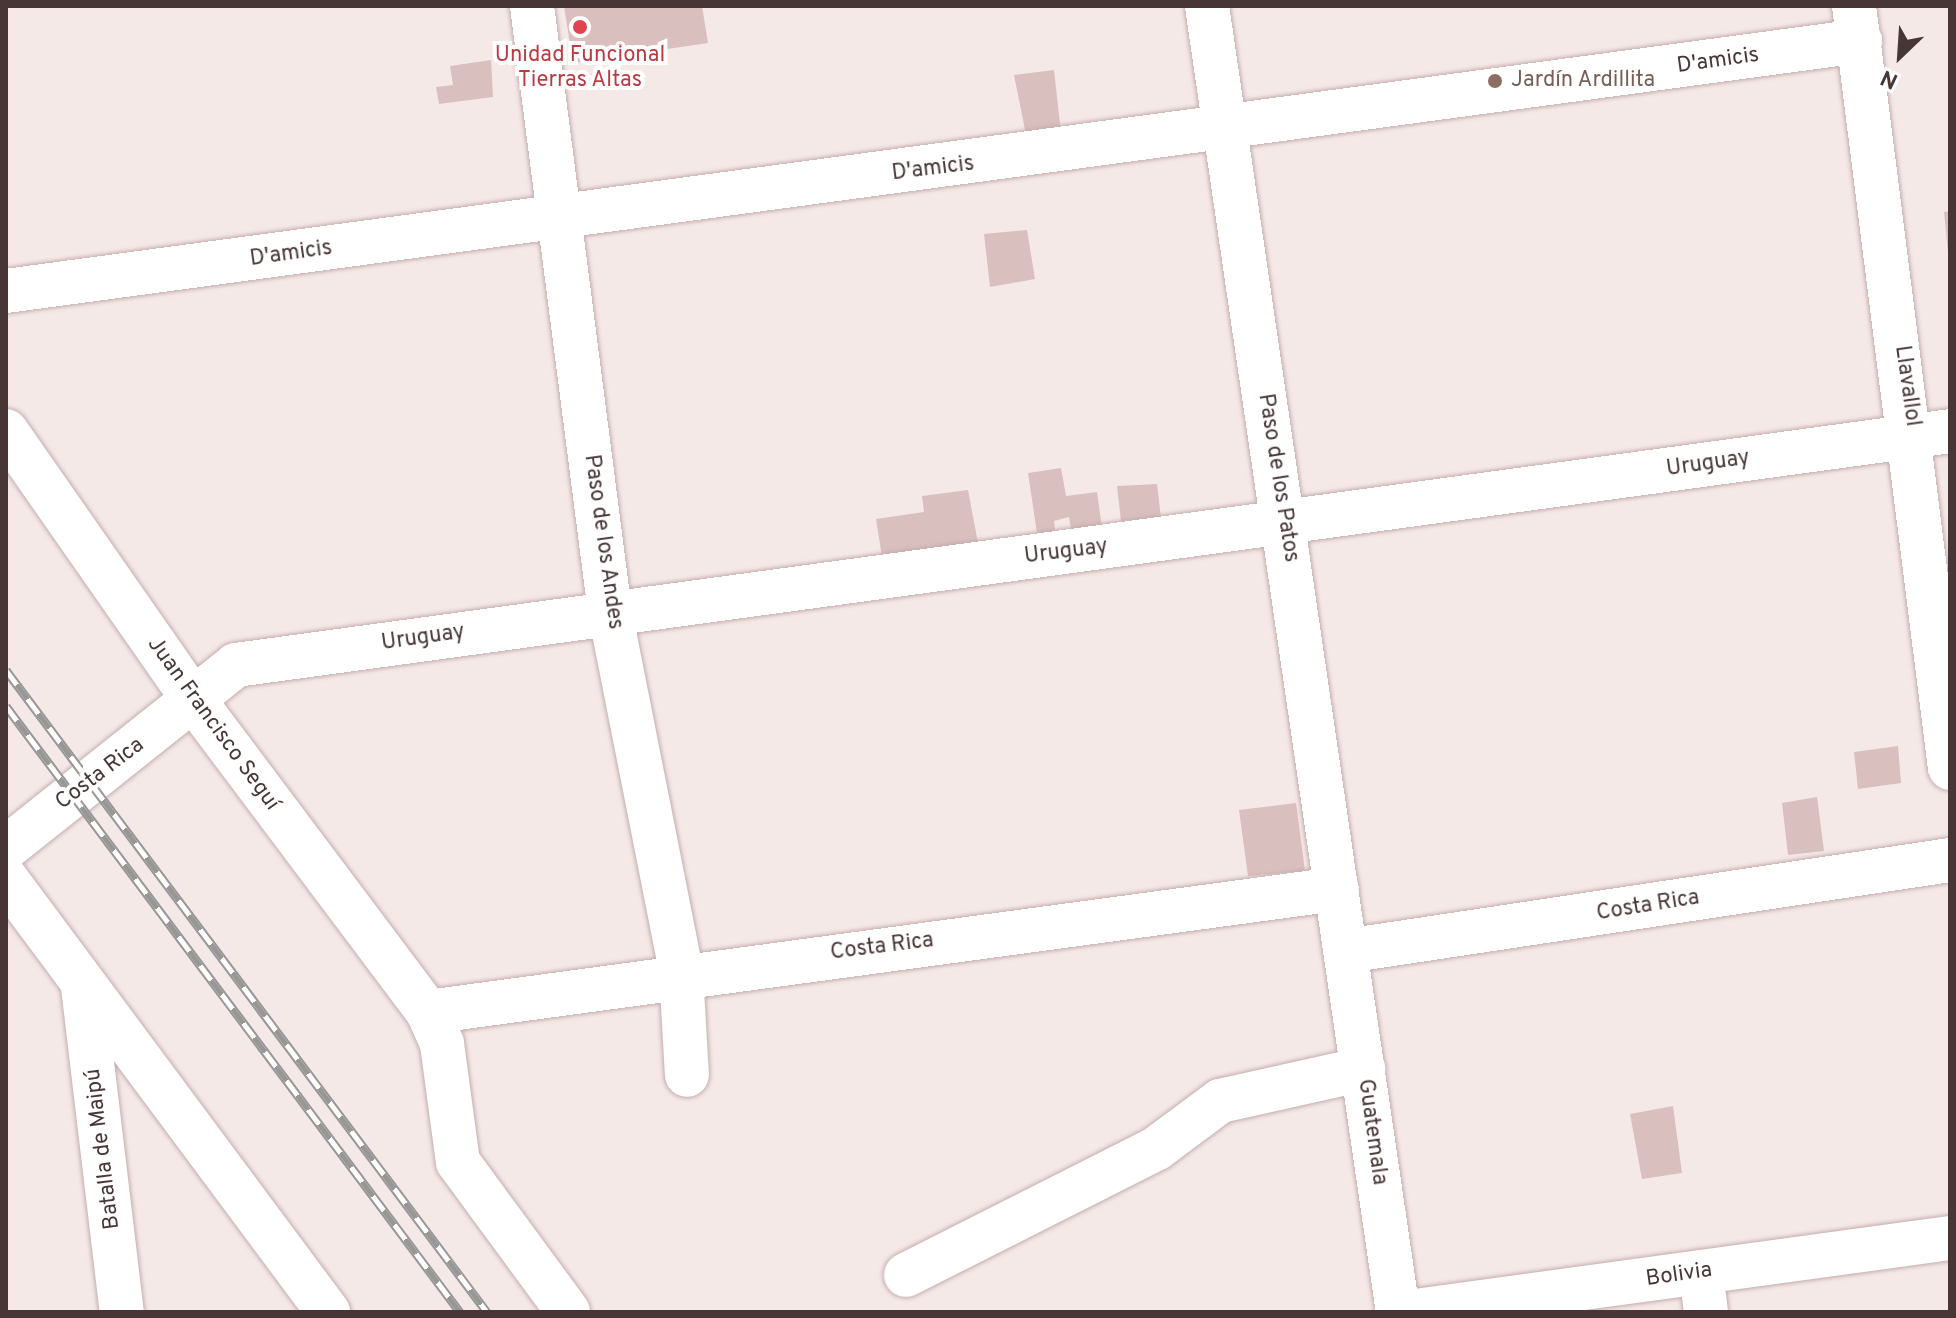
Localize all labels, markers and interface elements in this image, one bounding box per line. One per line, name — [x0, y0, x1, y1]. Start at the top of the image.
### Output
marker: Unidad Funcional Tierras Altas — [569, 16, 591, 38]
north arrow — [1860, 16, 1940, 96]
place label: Unidad Funcional Tierras Altas — [495, 42, 665, 94]
street label: D'amicis — [1675, 42, 1761, 80]
text: N — [1877, 63, 1903, 94]
place label: Jardín Ardillita — [1511, 68, 1656, 94]
marker: Jardín Ardillita — [1486, 72, 1504, 90]
street label: D'amicis — [890, 151, 976, 187]
street label: D'amicis — [248, 235, 334, 273]
street label: Llavallol — [1888, 344, 1926, 428]
street label: Paso de los Patos — [1252, 392, 1304, 564]
street label: Uruguay — [1665, 445, 1751, 483]
street label: Paso de los Andes — [578, 452, 628, 632]
street label: Uruguay — [1023, 534, 1109, 570]
street label: Uruguay — [380, 619, 466, 657]
street label: Juan Francisco Seguí — [141, 632, 285, 816]
street label: Costa Rica — [51, 732, 149, 816]
street label: Costa Rica — [1595, 885, 1701, 927]
street label: Costa Rica — [829, 928, 935, 966]
street label: Batalla de Maipú — [80, 1067, 126, 1231]
street label: Guatemala — [1352, 1077, 1392, 1187]
street label: Bolivia — [1644, 1257, 1714, 1293]

